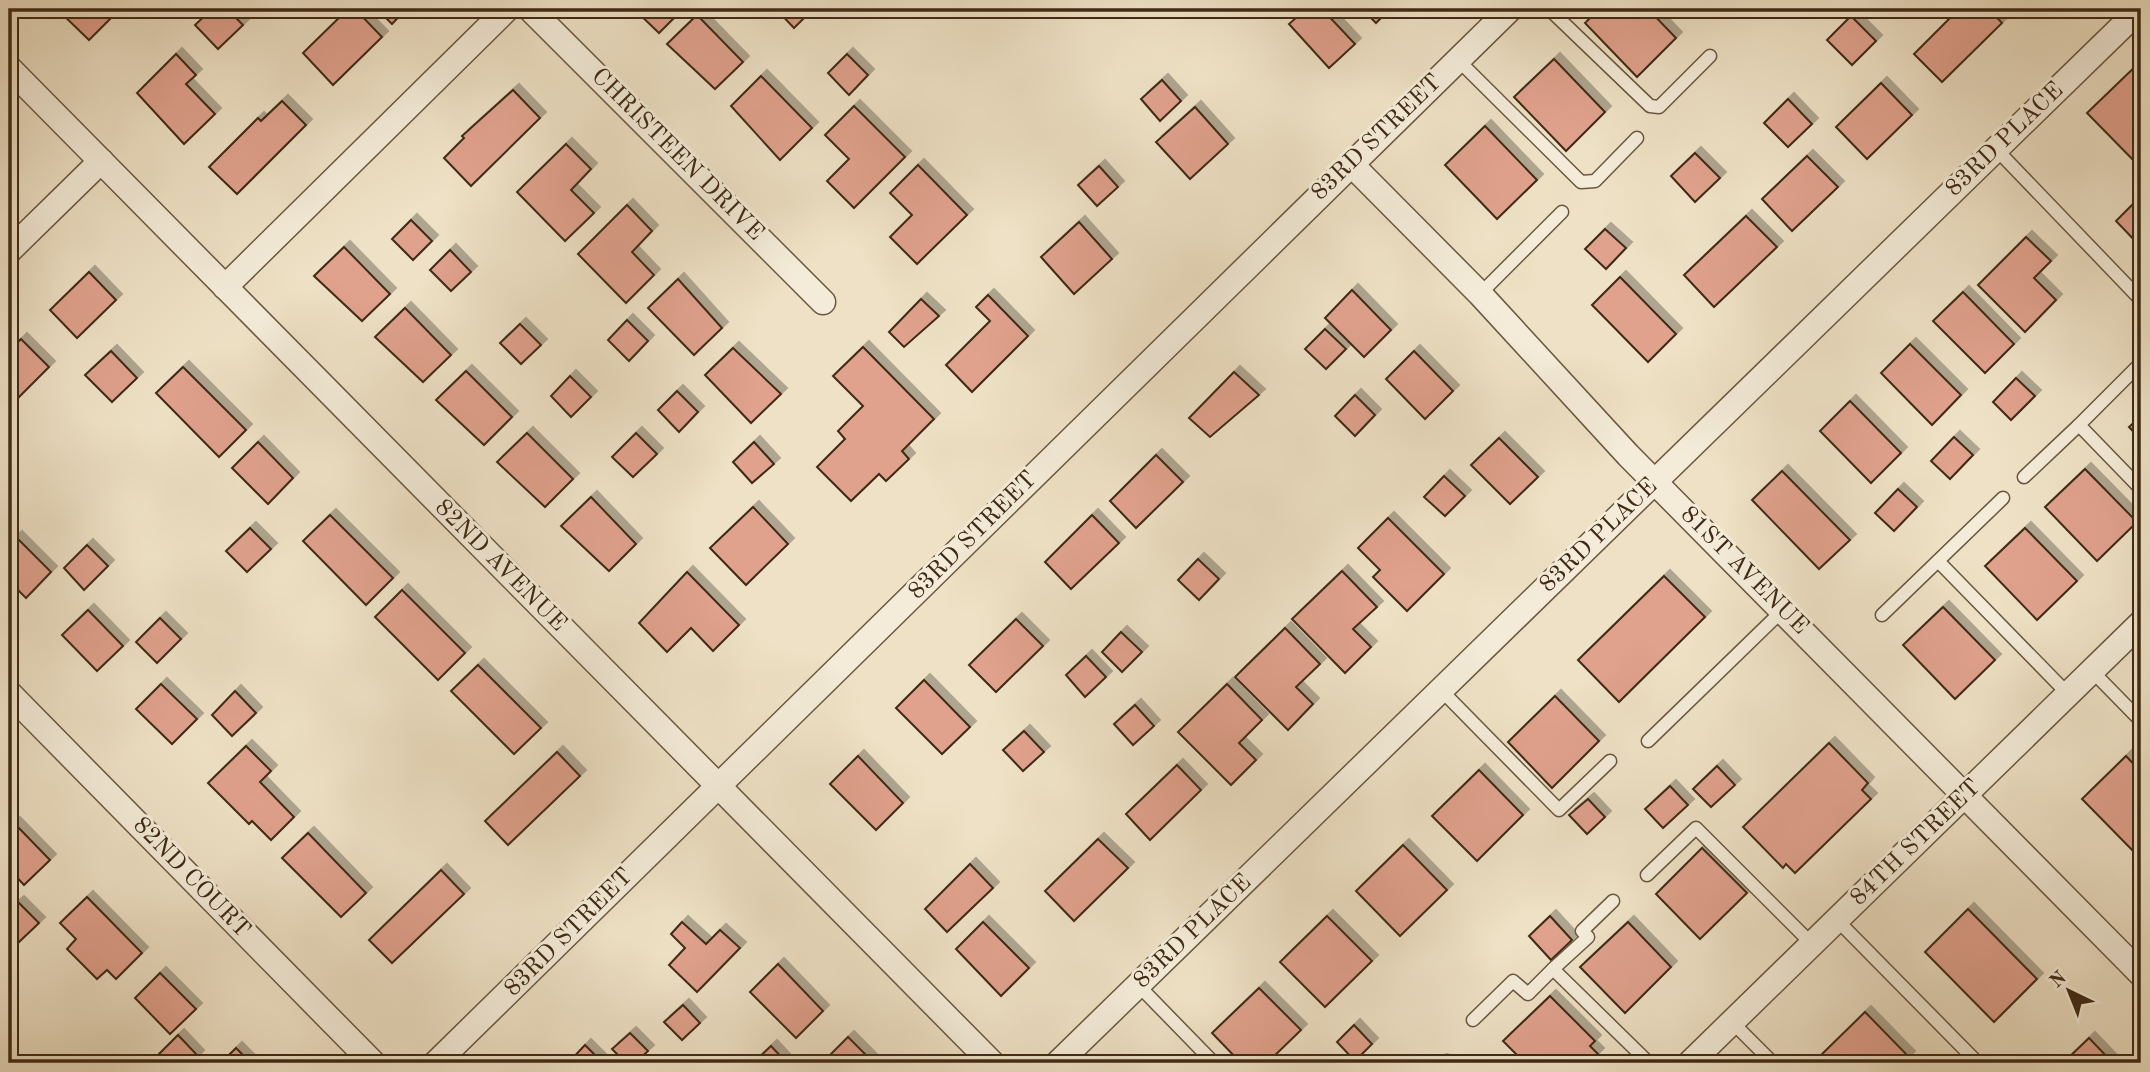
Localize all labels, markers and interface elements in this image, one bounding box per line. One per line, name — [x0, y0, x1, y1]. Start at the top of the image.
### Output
street label: CHRISTEEN DRIVE — [586, 64, 768, 246]
street label: 83RD STREET — [1308, 70, 1446, 206]
street label: 83RD PLACE — [1942, 78, 2068, 202]
street label: 83RD STREET — [904, 467, 1042, 605]
street label: 83RD PLACE — [1536, 474, 1662, 598]
street label: 82ND AVENUE — [430, 496, 570, 636]
street label: 81ST AVENUE — [1675, 502, 1813, 640]
street label: 84TH STREET — [1846, 775, 1986, 911]
street label: 82ND COURT — [128, 813, 254, 943]
street label: 83RD STREET — [500, 864, 638, 1002]
street label: 83RD PLACE — [1130, 870, 1256, 994]
north arrow — [2035, 956, 2104, 1026]
text: N — [2047, 968, 2071, 992]

